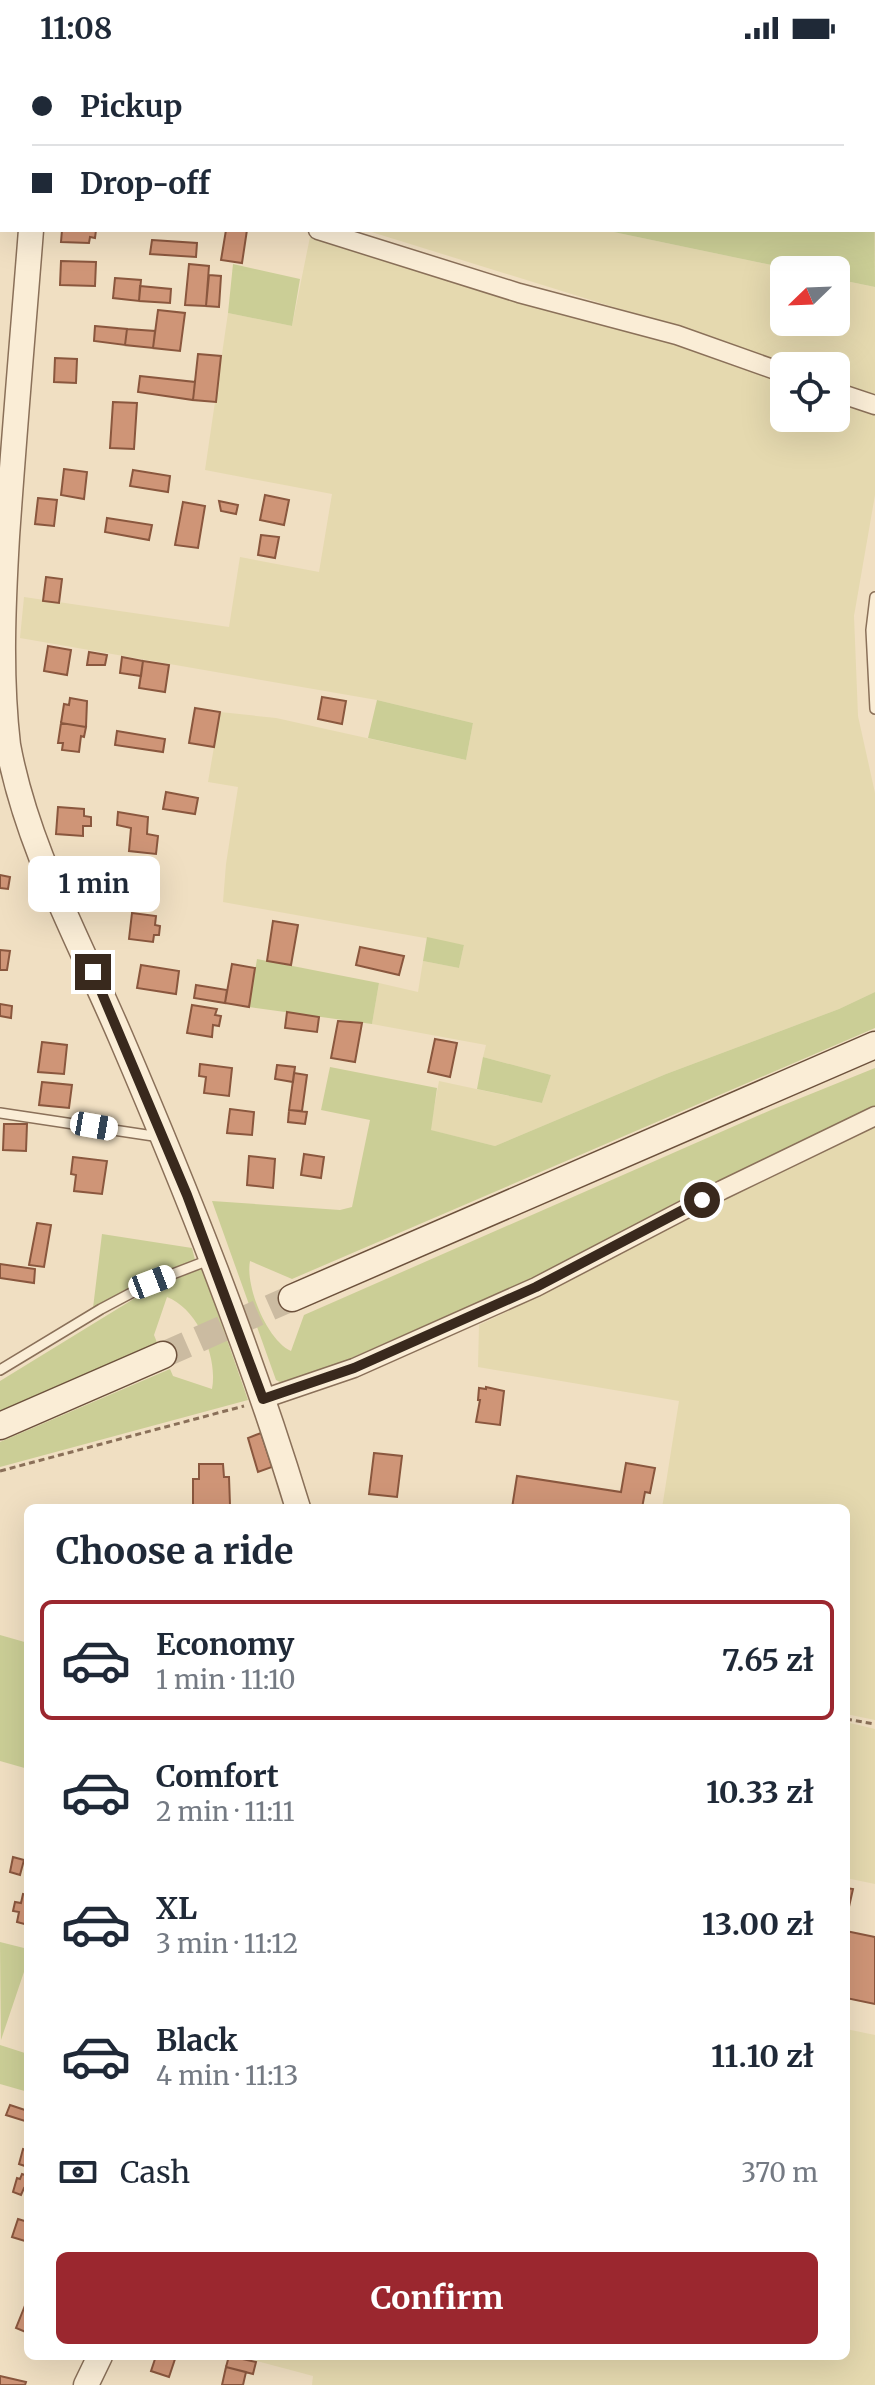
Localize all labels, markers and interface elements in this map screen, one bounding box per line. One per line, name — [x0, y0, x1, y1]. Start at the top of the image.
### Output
text: 11:08 — [40, 9, 112, 47]
text: Pickup — [80, 87, 182, 125]
text: Drop-off — [80, 164, 210, 202]
north arrow — [770, 256, 850, 336]
map controls — [770, 256, 850, 432]
button: locate — [770, 352, 850, 432]
callout: 1 min — [27, 856, 159, 912]
text: 1 min — [59, 867, 129, 900]
route end — [75, 954, 111, 990]
car — [68, 1110, 120, 1142]
route start — [684, 1182, 720, 1218]
car — [125, 1262, 179, 1302]
text: Choose a ride — [56, 1529, 293, 1574]
icon: car — [60, 1624, 132, 1696]
text: Economy — [156, 1625, 294, 1663]
text: 7.65 zł — [722, 1641, 814, 1679]
text: 1 min · 11:10 — [156, 1663, 296, 1696]
icon: car — [60, 1756, 132, 1828]
text: Comfort — [156, 1757, 279, 1795]
text: 10.33 zł — [706, 1773, 814, 1811]
text: 2 min · 11:11 — [156, 1795, 295, 1828]
icon: car — [60, 1888, 132, 1960]
text: XL — [156, 1889, 197, 1927]
text: 13.00 zł — [702, 1905, 814, 1943]
text: 3 min · 11:12 — [156, 1927, 298, 1960]
icon: car — [60, 2020, 132, 2092]
text: Black — [156, 2021, 238, 2059]
text: 11.10 zł — [711, 2037, 814, 2075]
text: 4 min · 11:13 — [156, 2059, 298, 2092]
icon: cash — [56, 2150, 100, 2194]
text: Cash — [120, 2153, 190, 2191]
text: 370 m — [741, 2156, 818, 2189]
button: Confirm — [56, 2252, 818, 2344]

